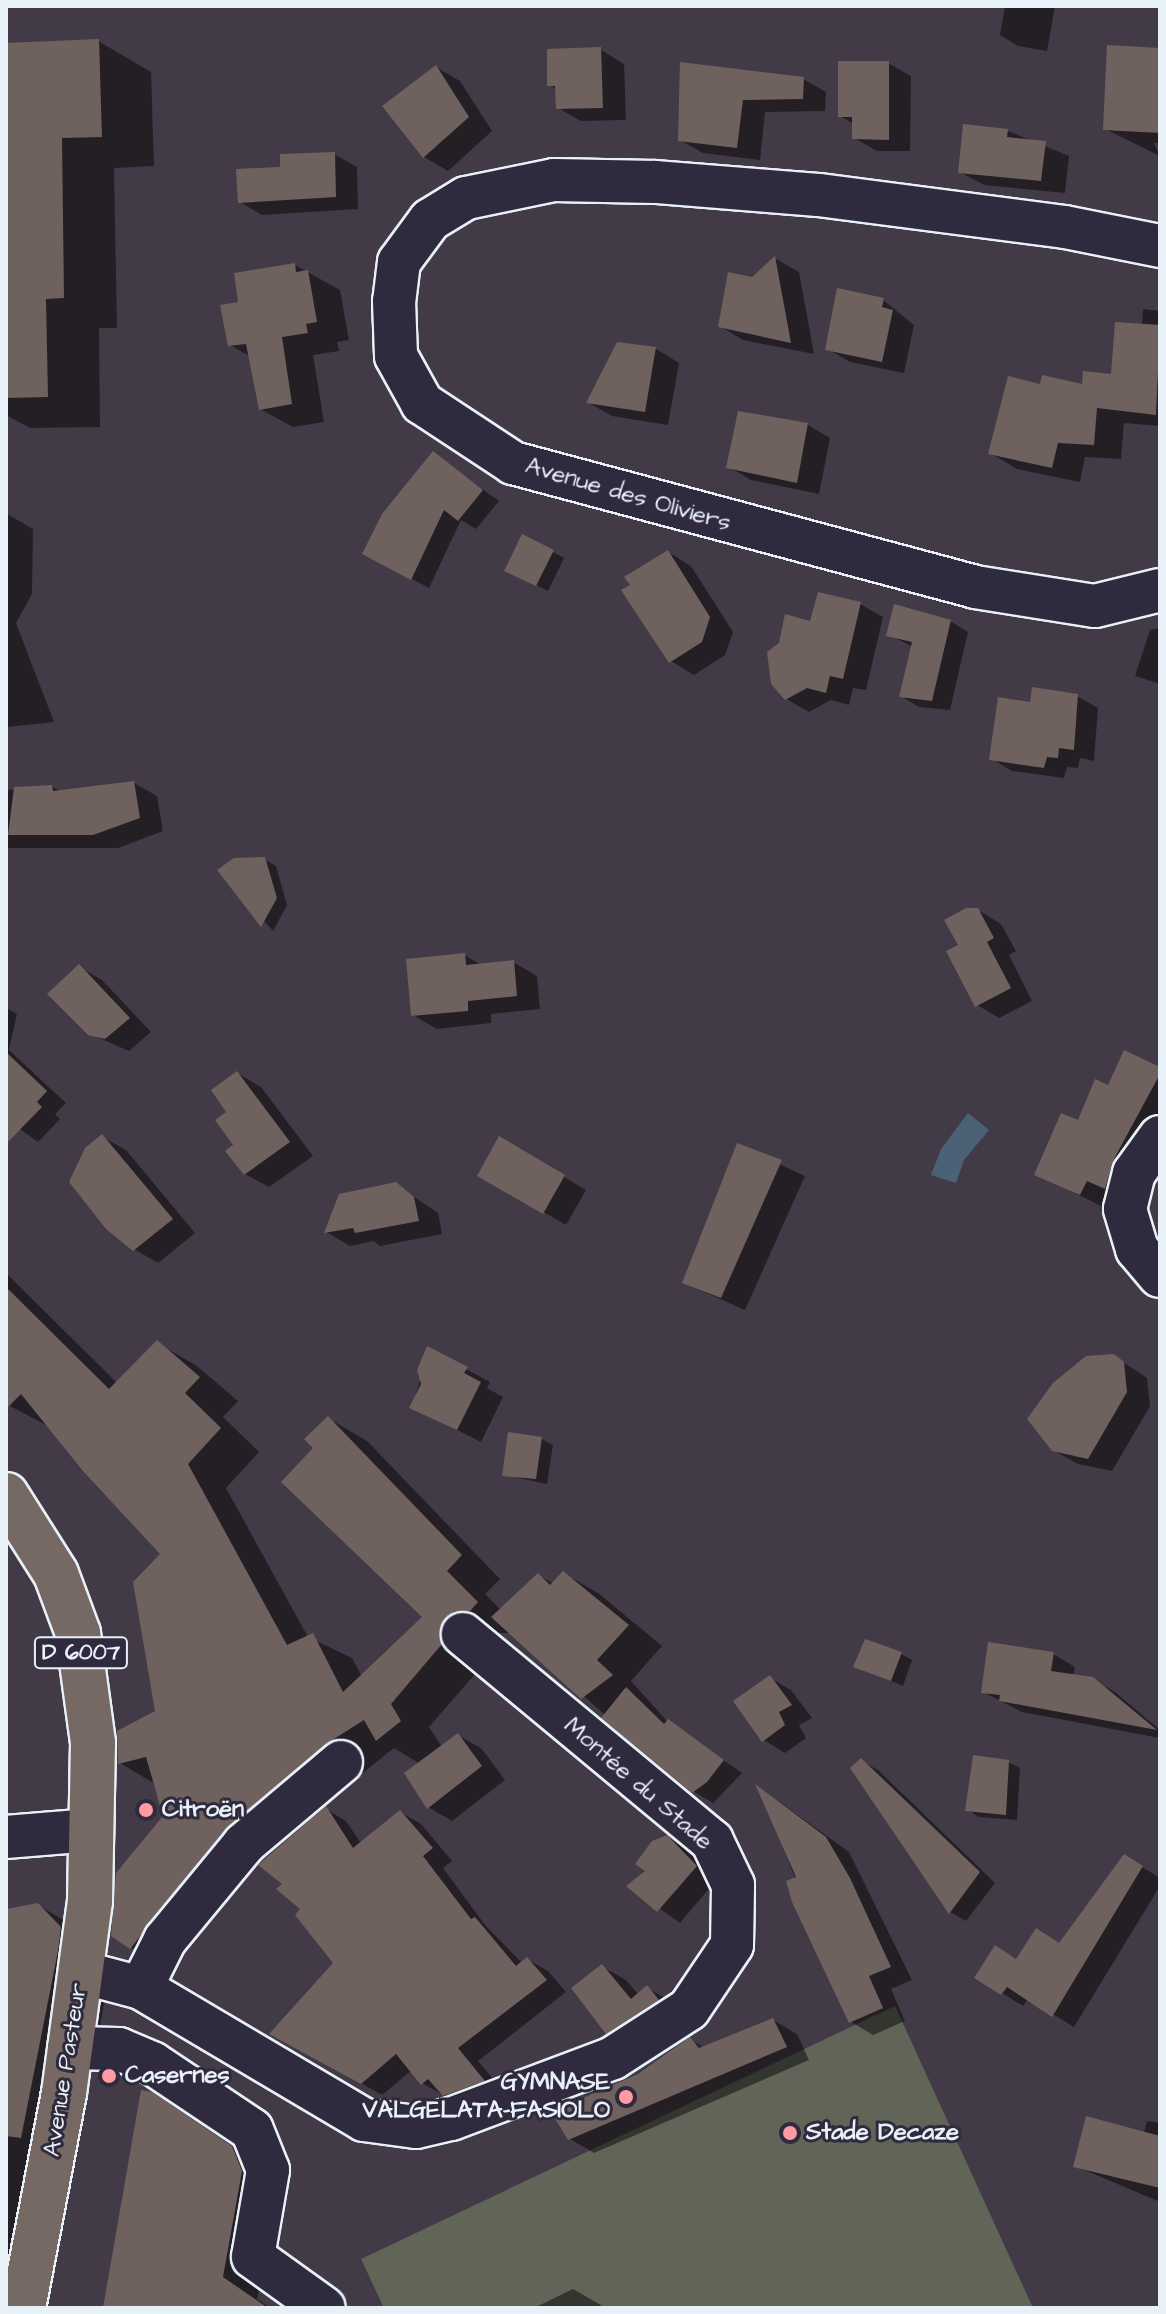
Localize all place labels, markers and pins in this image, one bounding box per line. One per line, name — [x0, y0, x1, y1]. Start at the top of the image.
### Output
place label: Citroën — [162, 1796, 244, 1824]
marker: Citroën — [137, 1801, 155, 1819]
place label: Casernes — [125, 2062, 230, 2090]
marker: Casernes — [100, 2067, 118, 2085]
place label: GYMNASE VALGELATA-FASIOLO — [363, 2069, 610, 2125]
marker: GYMNASE VALGELATA-FASIOLO — [617, 2088, 635, 2106]
place label: Stade Decaze — [806, 2119, 959, 2147]
marker: Stade Decaze — [781, 2124, 799, 2142]

